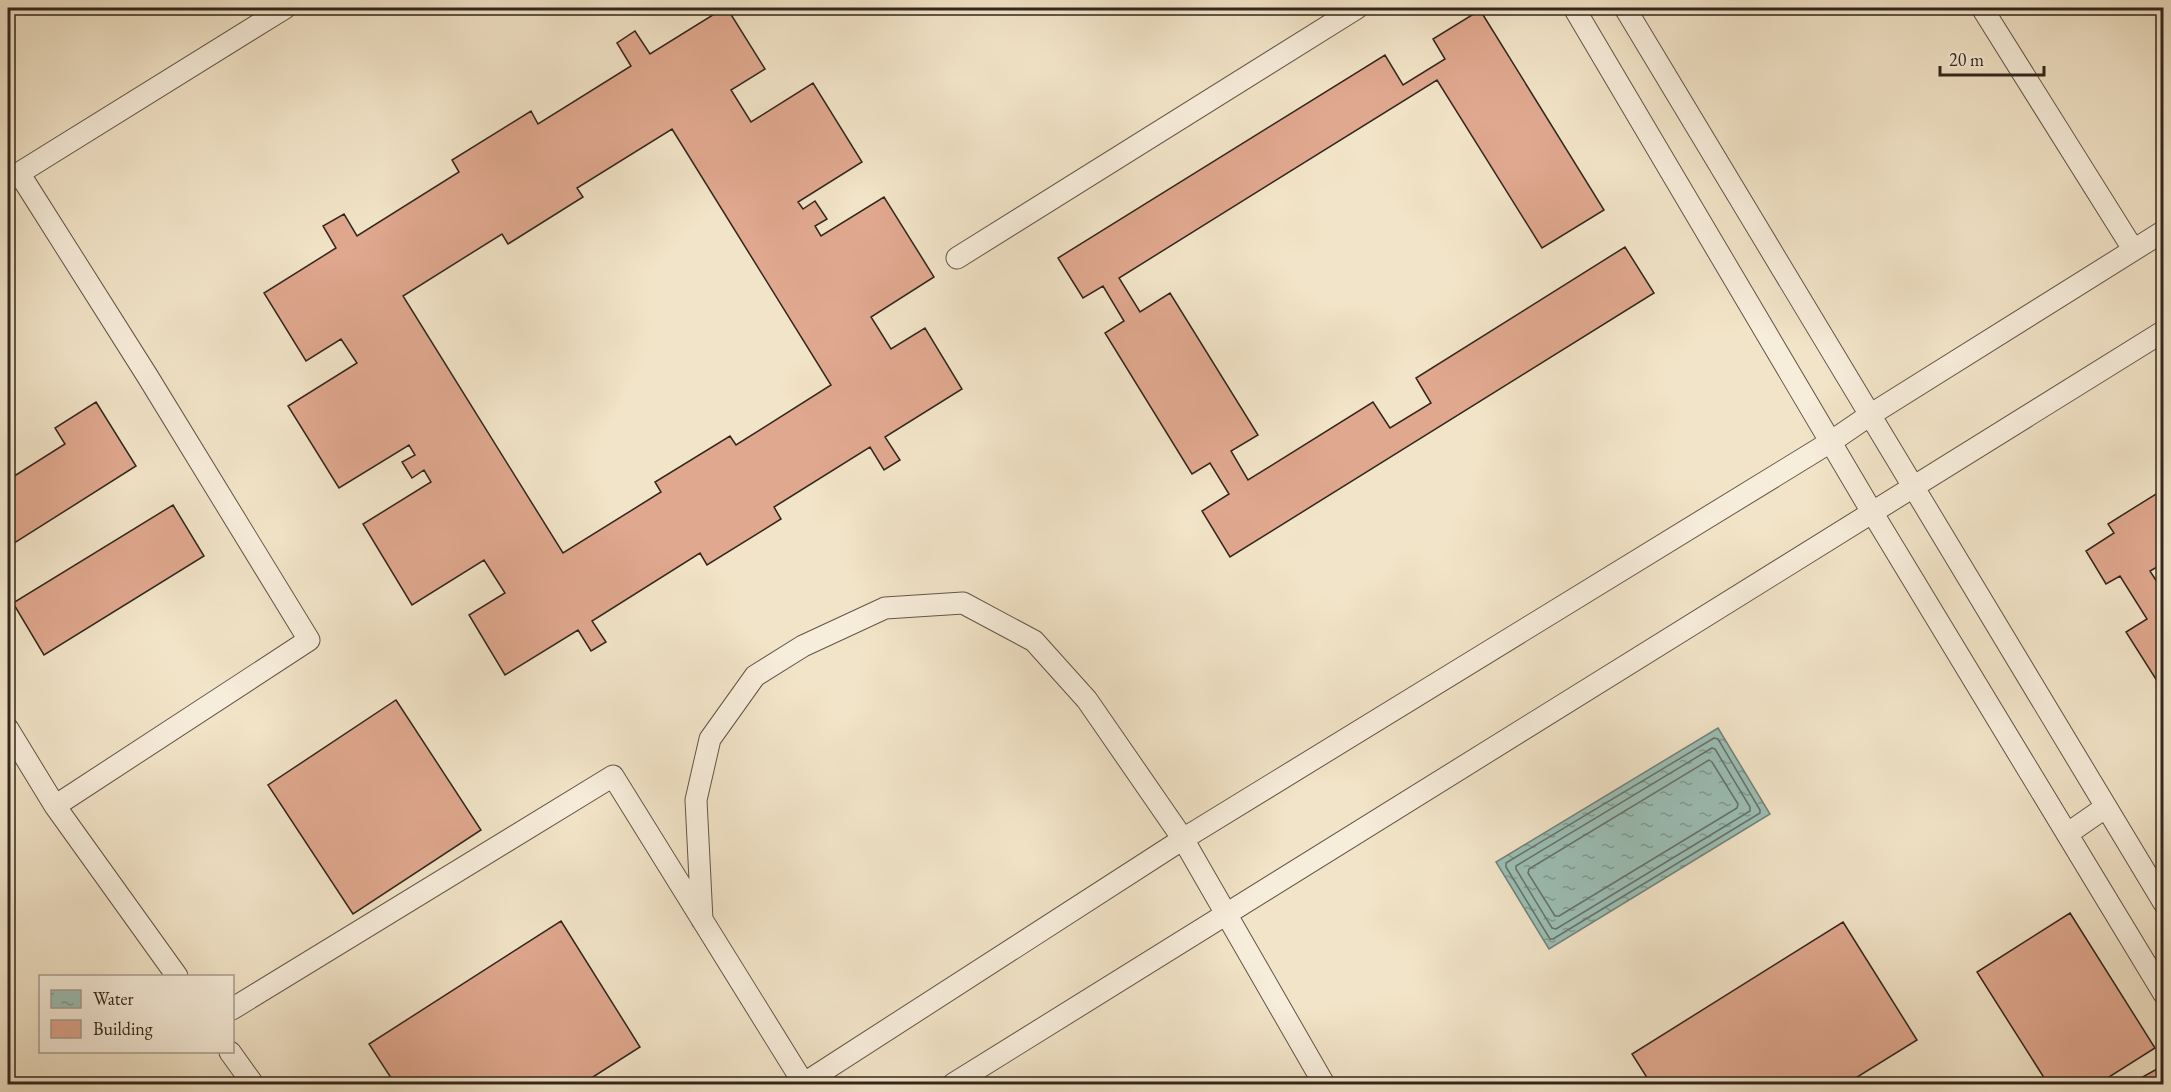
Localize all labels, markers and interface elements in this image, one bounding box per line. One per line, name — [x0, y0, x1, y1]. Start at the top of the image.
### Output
scale bar — [1940, 39, 2044, 77]
text: 20 m — [1949, 48, 1984, 71]
legend — [39, 975, 234, 1053]
text: Water — [93, 987, 134, 1010]
text: Building — [93, 1017, 153, 1040]

